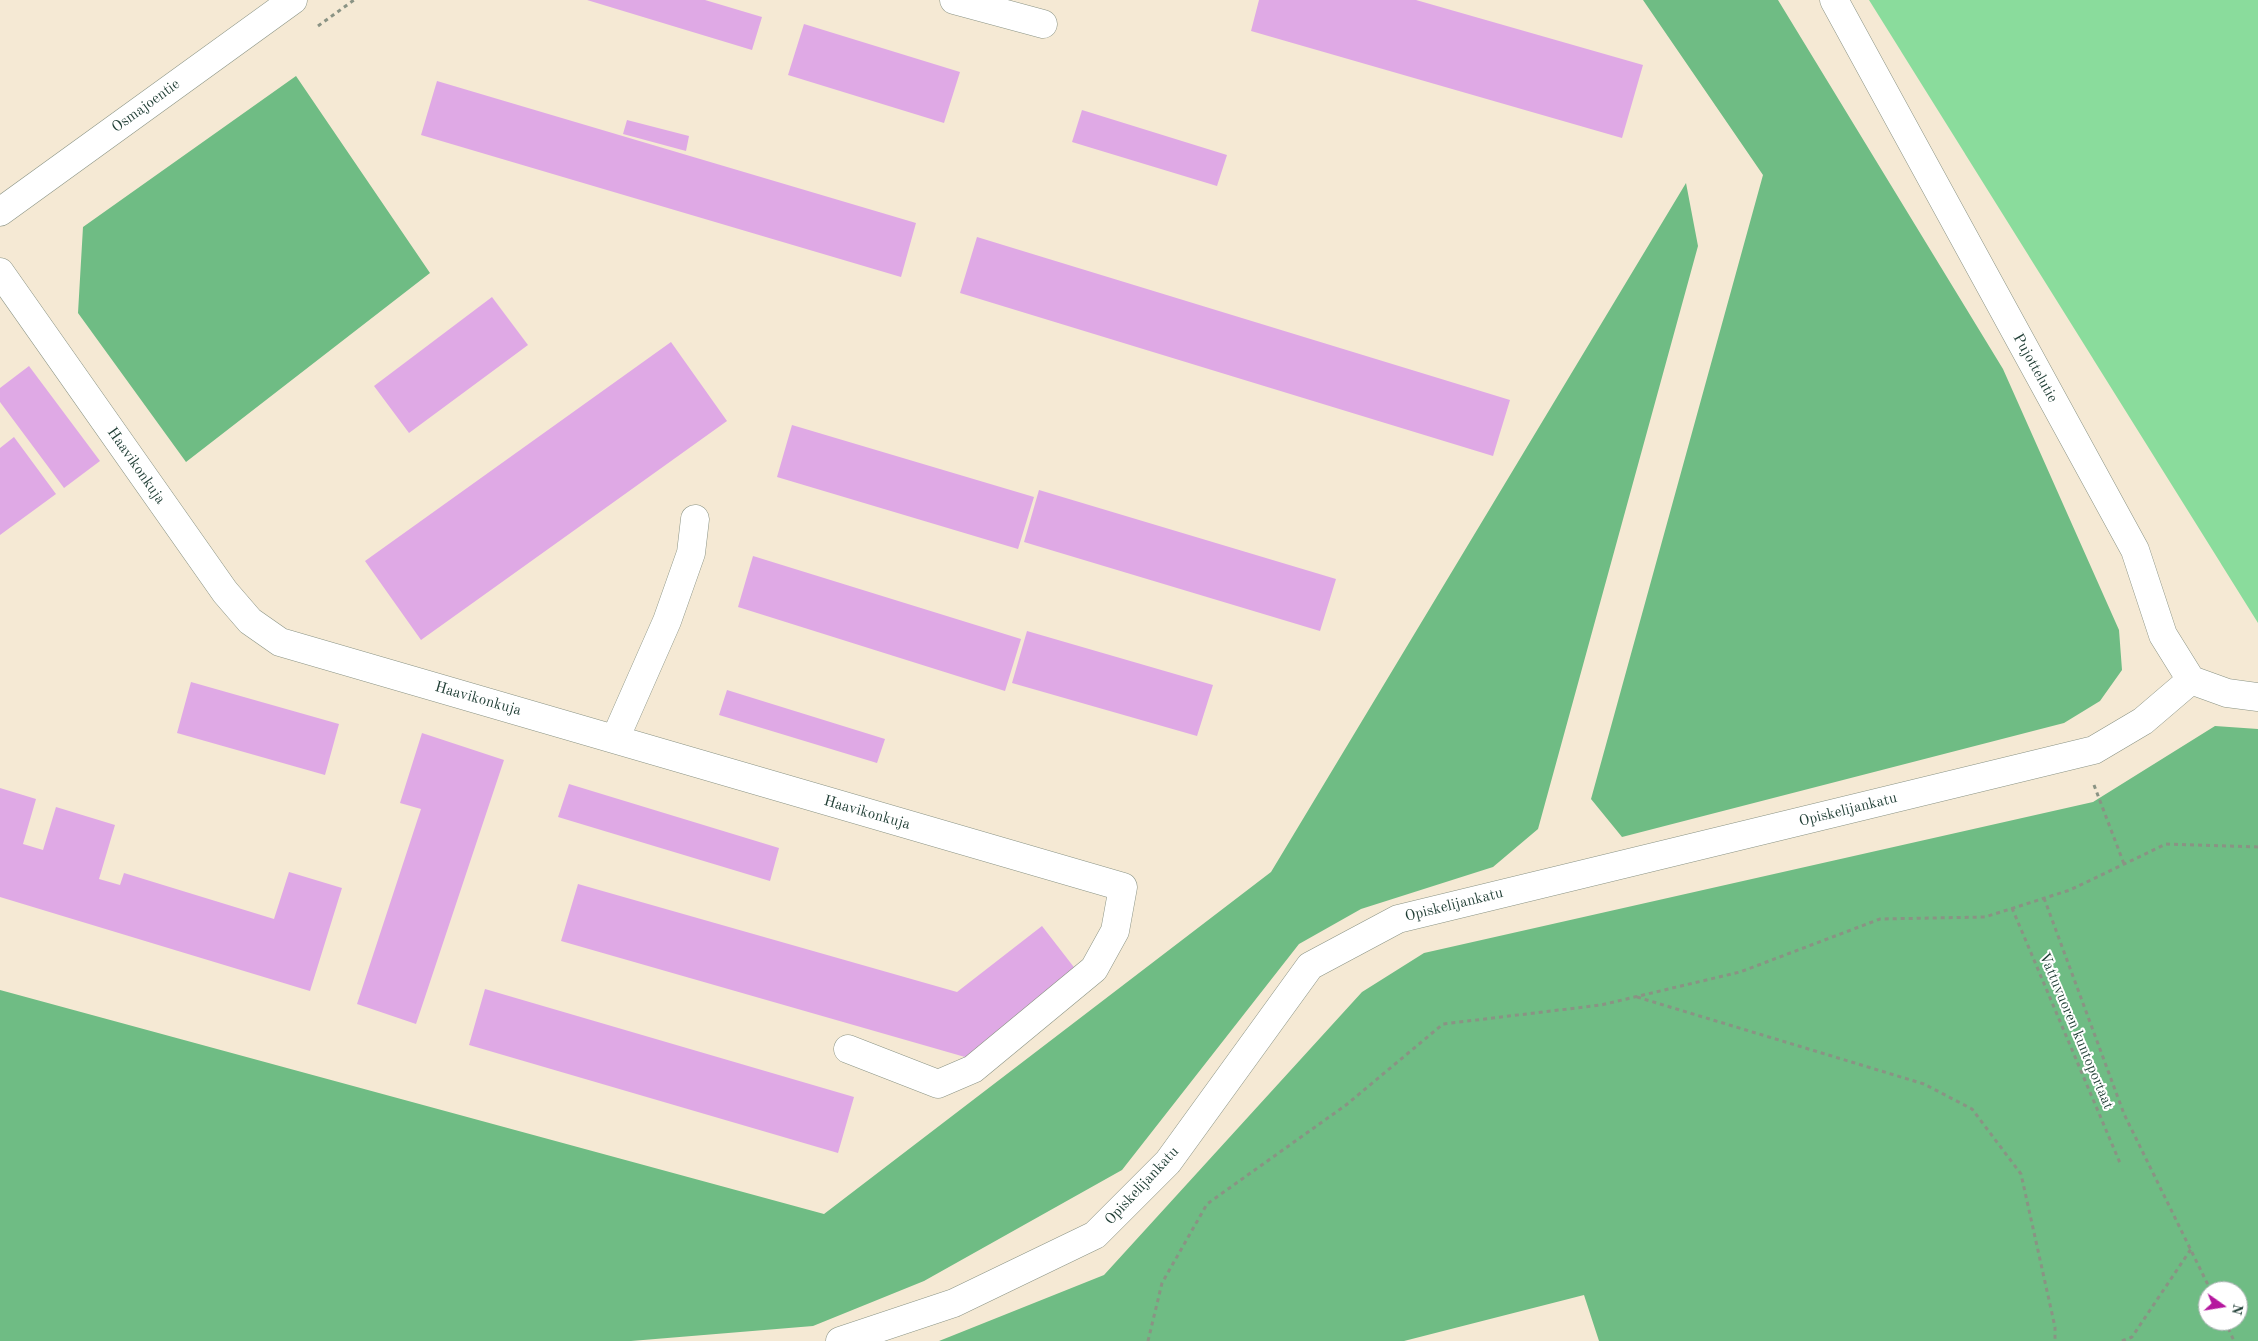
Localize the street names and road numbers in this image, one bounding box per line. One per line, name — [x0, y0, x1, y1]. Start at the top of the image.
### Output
street label: Osmajoentie — [108, 75, 184, 137]
street label: Pujottelutie — [2009, 330, 2061, 406]
street label: Haavikonkuja — [103, 424, 169, 508]
street label: Haavikonkuja — [432, 678, 524, 720]
street label: Opiskelijankatu — [1797, 789, 1899, 831]
street label: Haavikonkuja — [821, 792, 913, 834]
street label: Opiskelijankatu — [1403, 884, 1505, 926]
street label: Vattuvuoren kuntoportaat — [2035, 950, 2117, 1112]
street label: Opiskelijankatu — [1101, 1143, 1183, 1229]

